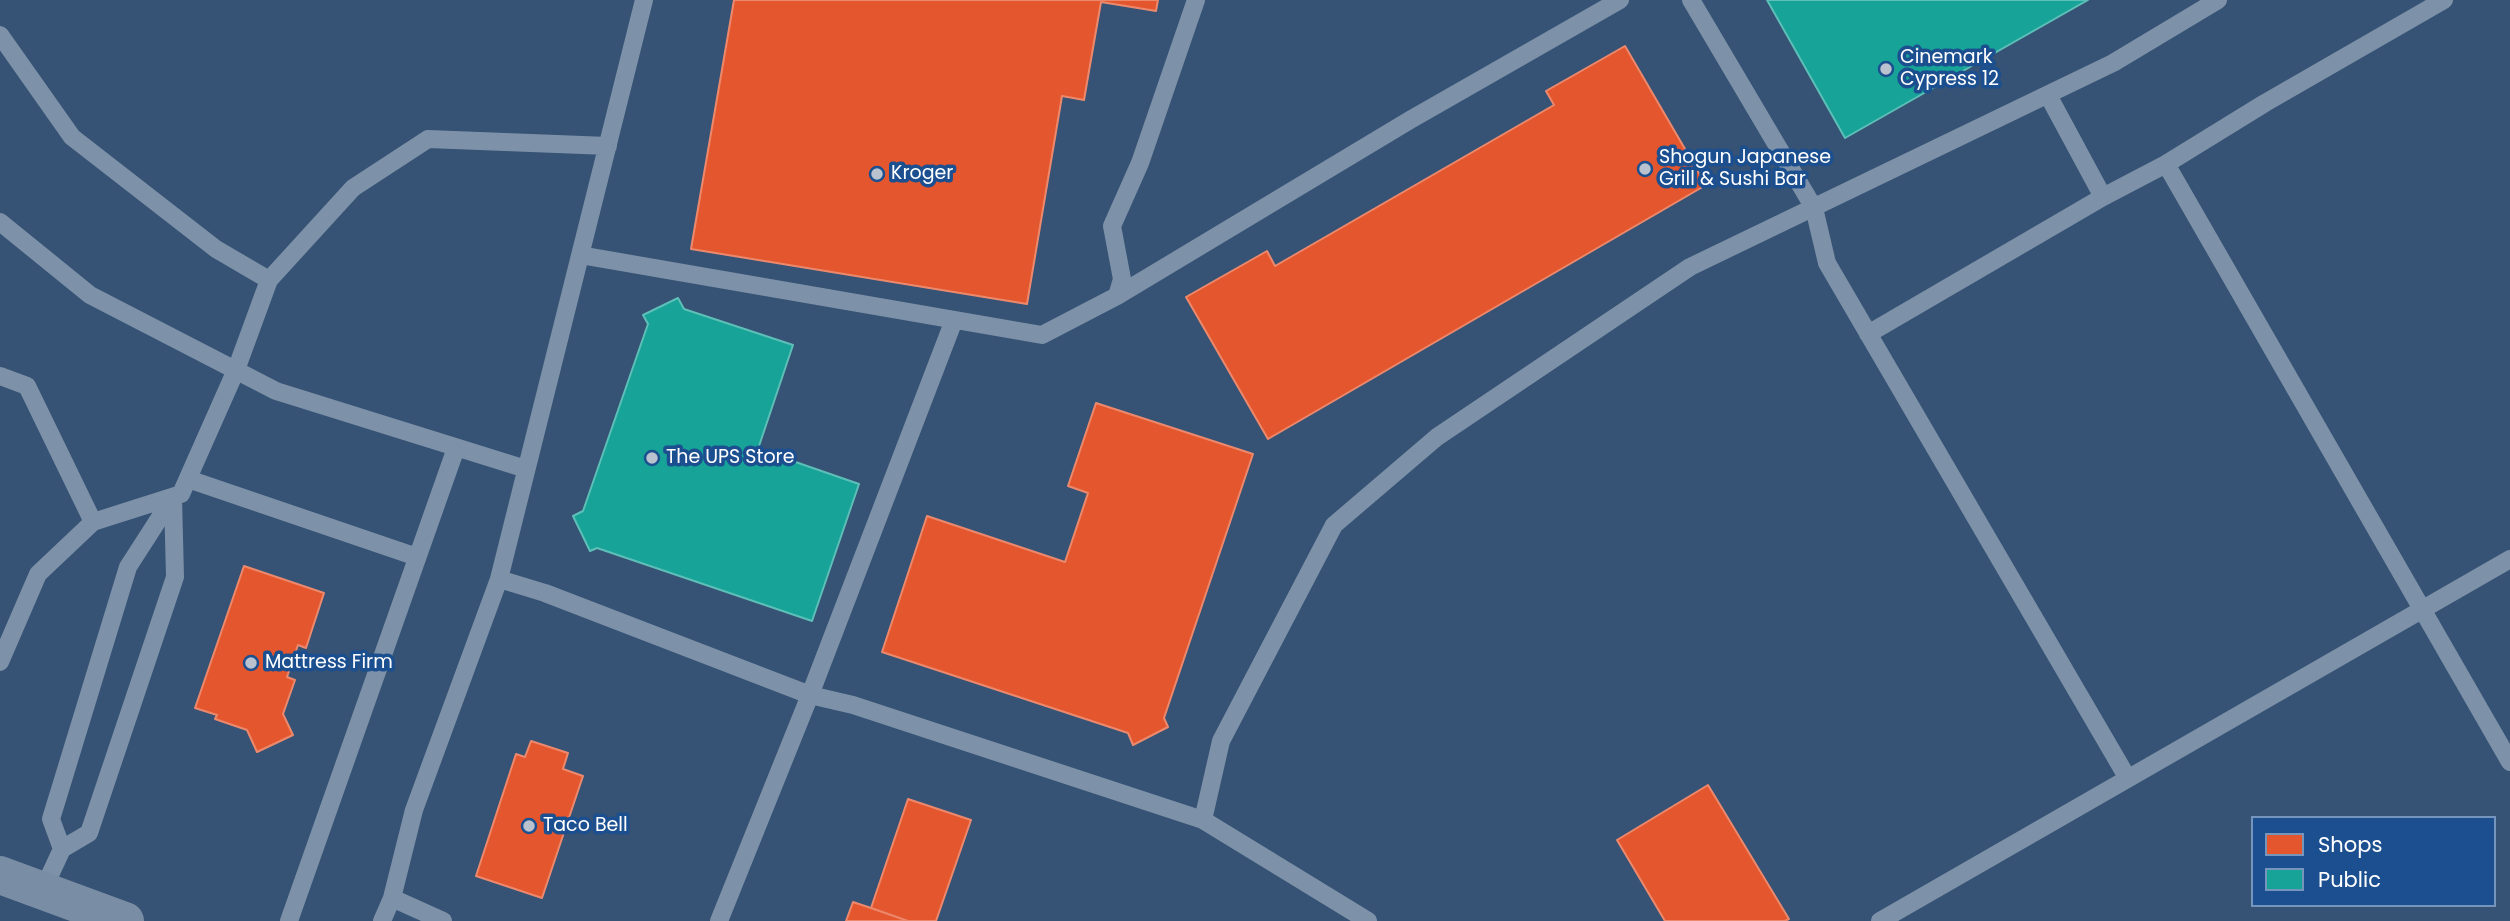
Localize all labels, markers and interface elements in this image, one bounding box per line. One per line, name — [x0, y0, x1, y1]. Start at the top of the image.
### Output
place label: Cinemark Cypress 12 — [1900, 47, 1999, 91]
marker: Cinemark Cypress 12 — [1878, 61, 1894, 77]
place label: Shogun Japanese Grill & Sushi Bar — [1659, 147, 1831, 191]
marker: Shogun Japanese Grill & Sushi Bar — [1637, 161, 1653, 177]
place label: Kroger — [891, 163, 953, 185]
marker: Kroger — [869, 166, 885, 182]
place label: The UPS Store — [666, 447, 794, 469]
marker: The UPS Store — [644, 450, 660, 466]
place label: Mattress Firm — [265, 652, 393, 674]
marker: Mattress Firm — [243, 655, 259, 671]
place label: Taco Bell — [543, 815, 628, 837]
legend — [2251, 816, 2496, 907]
marker: Taco Bell — [521, 818, 537, 834]
text: Shops — [2318, 830, 2382, 859]
text: Public — [2318, 865, 2381, 894]

